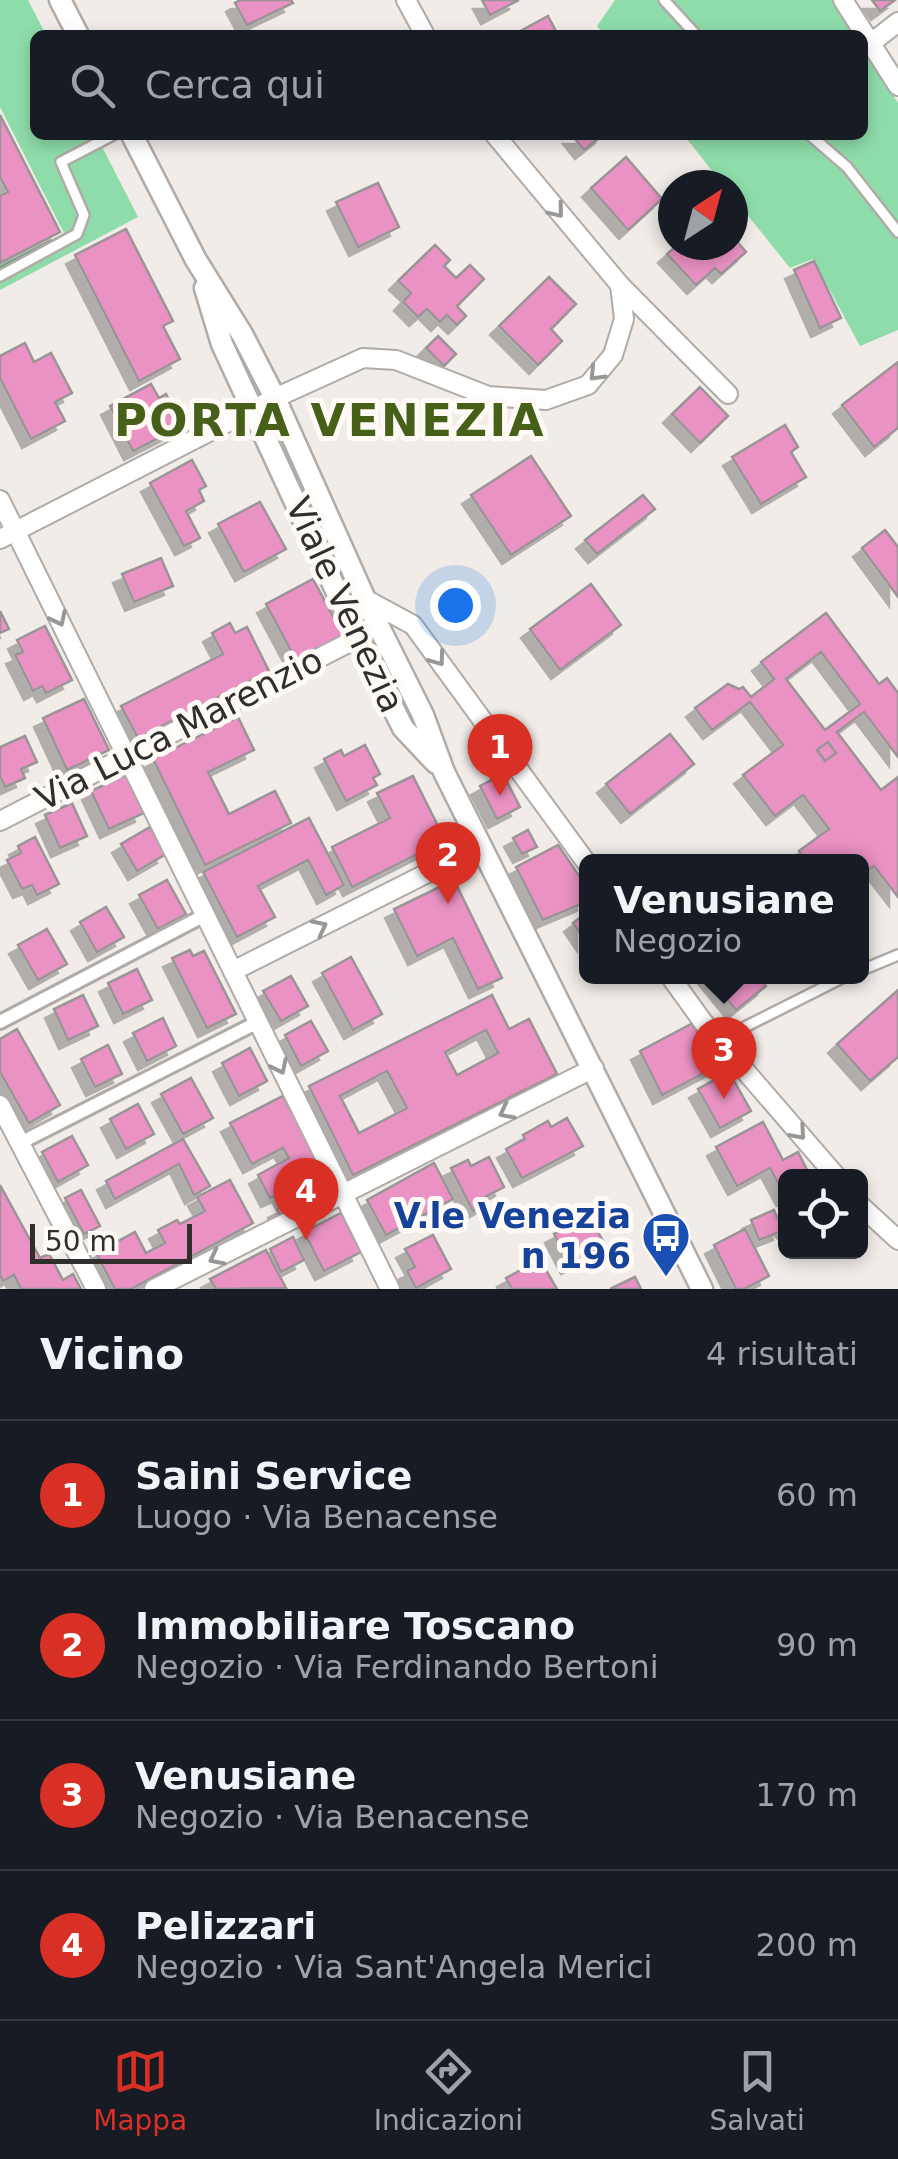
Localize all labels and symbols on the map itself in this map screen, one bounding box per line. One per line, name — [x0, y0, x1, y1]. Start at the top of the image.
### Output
north arrow — [658, 170, 748, 260]
one-way arrow — [545, 199, 563, 217]
one-way arrow — [590, 362, 608, 380]
district label: PORTA VENEZIA — [114, 394, 546, 447]
street label: Viale Venezia — [278, 491, 412, 719]
your location — [430, 580, 481, 631]
one-way arrow — [46, 608, 66, 626]
street label: Via Luca Marenzio — [29, 639, 329, 819]
one-way arrow — [427, 648, 444, 666]
pin: 1 — [468, 714, 532, 796]
pin: 2 — [416, 822, 480, 904]
one-way arrow — [309, 920, 327, 939]
pin: 3 — [692, 1016, 756, 1099]
one-way arrow — [268, 1057, 288, 1075]
one-way arrow — [499, 1100, 517, 1119]
one-way arrow — [787, 1121, 805, 1140]
pin: 4 — [274, 1158, 338, 1240]
place label: V.le Venezia n 196 — [394, 1196, 631, 1276]
bus stop icon: V.le Venezia n 196 — [640, 1210, 692, 1278]
scale bar — [30, 1219, 192, 1264]
one-way arrow — [208, 1246, 226, 1266]

